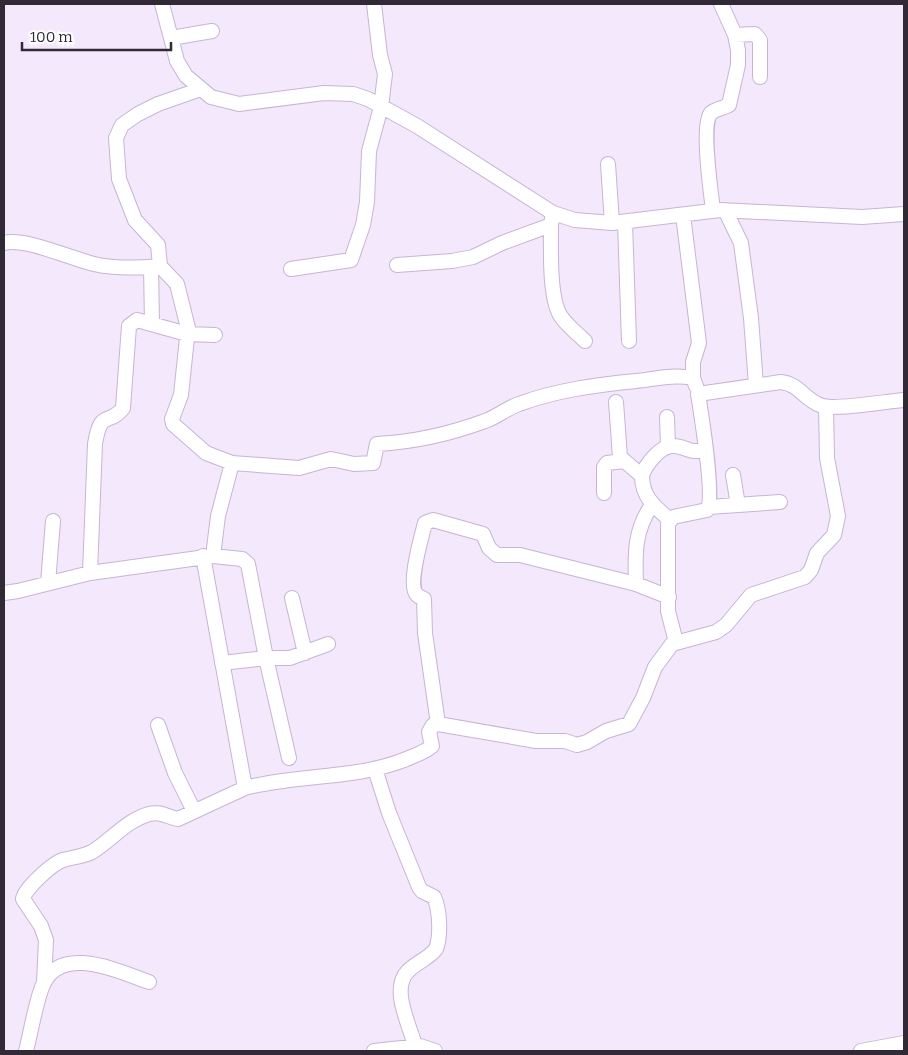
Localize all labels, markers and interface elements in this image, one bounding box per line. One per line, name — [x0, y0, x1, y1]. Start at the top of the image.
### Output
scale bar — [22, 20, 171, 52]
text: 100 m — [30, 28, 73, 46]

